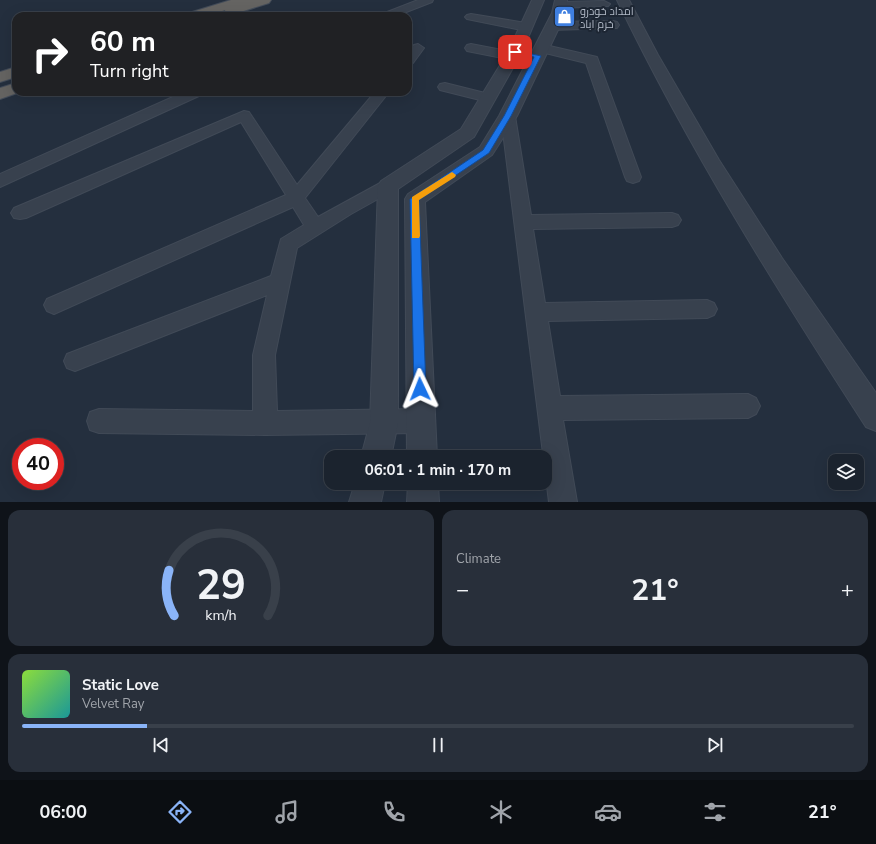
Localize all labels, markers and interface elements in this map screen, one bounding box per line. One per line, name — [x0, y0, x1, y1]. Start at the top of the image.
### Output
shop icon: امداد خودرو خرم اباد — [552, 4, 578, 30]
place label: امداد خودرو خرم اباد — [580, 4, 634, 32]
text: 60 m — [90, 23, 156, 61]
icon: right — [24, 28, 76, 80]
pin — [498, 35, 532, 69]
icon: arrive — [504, 41, 526, 63]
text: Turn right — [90, 59, 169, 83]
position arrow — [399, 368, 441, 410]
speed limit sign: 40 — [12, 438, 64, 490]
map controls — [828, 454, 864, 490]
button: layers — [828, 454, 864, 490]
text: 06:01 · 1 min · 170 m — [365, 460, 511, 480]
text: Climate — [456, 550, 501, 568]
text: 29 — [196, 557, 246, 614]
text: 21° — [631, 570, 679, 611]
text: − — [456, 575, 469, 605]
text: + — [841, 575, 854, 605]
text: km/h — [205, 606, 237, 625]
text: Static Love — [82, 675, 159, 695]
text: Velvet Ray — [82, 695, 144, 713]
icon: previous — [150, 734, 172, 756]
icon: pause — [427, 734, 449, 756]
icon: next — [704, 734, 726, 756]
icon: directions — [166, 798, 194, 826]
icon: music — [273, 798, 301, 826]
icon: phone — [380, 798, 408, 826]
icon: climate — [487, 798, 515, 826]
icon: car — [594, 798, 622, 826]
icon: filters — [701, 798, 729, 826]
text: 06:00 — [39, 800, 87, 824]
text: 21° — [808, 800, 836, 824]

